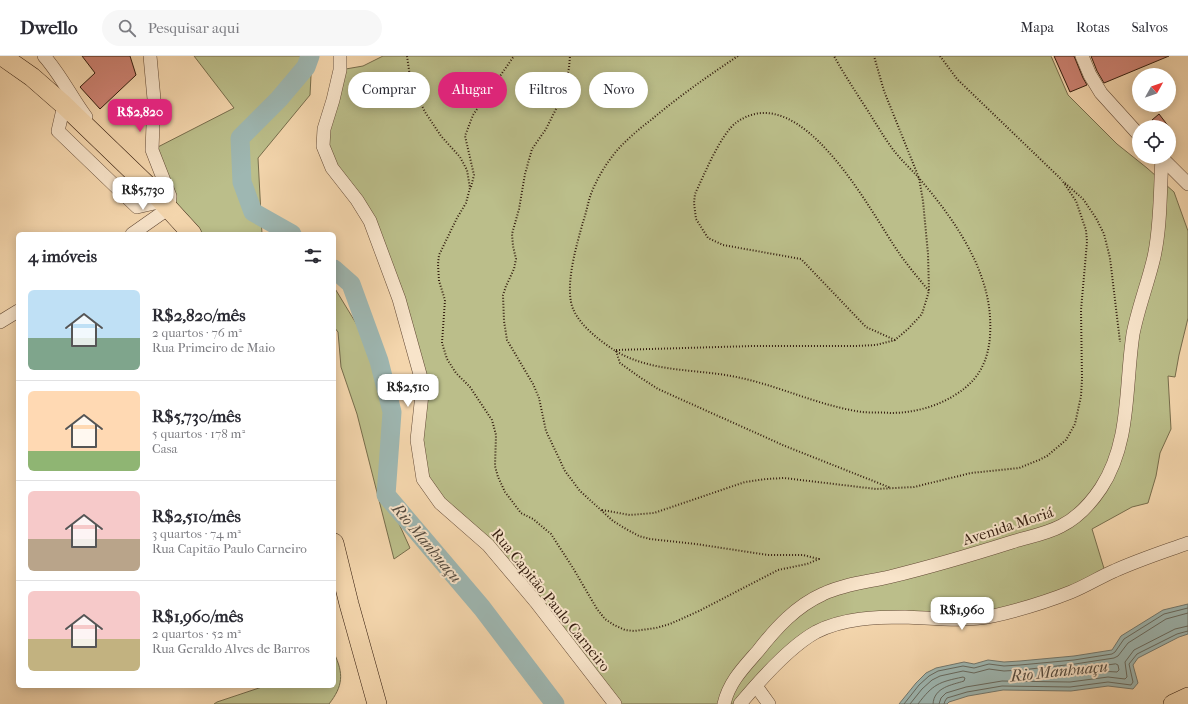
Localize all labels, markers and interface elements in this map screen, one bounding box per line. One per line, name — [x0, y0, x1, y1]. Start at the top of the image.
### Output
search box — [102, 10, 382, 46]
text: Dwello — [20, 17, 78, 39]
icon: search — [116, 17, 138, 39]
text: Pesquisar aqui — [148, 19, 240, 37]
text: Mapa — [1021, 19, 1054, 36]
text: Rotas — [1076, 19, 1110, 36]
text: Salvos — [1132, 19, 1168, 36]
north arrow — [1132, 68, 1176, 112]
map controls — [1132, 68, 1176, 164]
chip: Comprar — [348, 72, 430, 108]
chip: Alugar — [438, 72, 507, 108]
chip: Filtros — [515, 72, 581, 108]
chip: Novo — [589, 72, 648, 108]
pin: R$2,820 — [103, 99, 177, 133]
text: R$2,820 — [117, 104, 163, 119]
button: locate — [1132, 120, 1176, 164]
pin: R$5,730 — [106, 177, 180, 211]
text: R$5,730 — [122, 182, 164, 197]
icon: filters — [302, 245, 324, 267]
text: 4 imóveis — [28, 246, 97, 266]
text: R$2,820/mês — [152, 305, 245, 325]
icon: home — [60, 306, 108, 354]
text: 2 quartos · 76 m² — [152, 325, 242, 340]
text: Rua Primeiro de Maio — [152, 340, 275, 355]
pin: R$2,510 — [371, 374, 445, 408]
text: R$2,510 — [387, 379, 429, 394]
text: R$5,730/mês — [152, 406, 241, 426]
icon: home — [60, 407, 108, 455]
text: 5 quartos · 178 m² — [152, 426, 245, 441]
text: Casa — [152, 441, 178, 456]
water label: Rio Manhuaçu — [388, 499, 466, 587]
street label: Avenida Moriá — [959, 503, 1057, 549]
text: R$2,510/mês — [152, 506, 241, 526]
icon: home — [60, 507, 108, 555]
street label: Rua Capitão Paulo Carneiro — [488, 525, 614, 675]
text: 3 quartos · 74 m² — [152, 526, 241, 541]
text: Rua Capitão Paulo Carneiro — [152, 541, 307, 556]
pin: R$1,960 — [925, 597, 999, 631]
text: R$1,960 — [940, 602, 984, 617]
text: R$1,960/mês — [152, 606, 243, 626]
icon: home — [60, 607, 108, 655]
text: 2 quartos · 52 m² — [152, 626, 241, 641]
text: Rua Geraldo Alves de Barros — [152, 641, 310, 656]
water label: Rio Manhuaçu — [1008, 656, 1109, 686]

